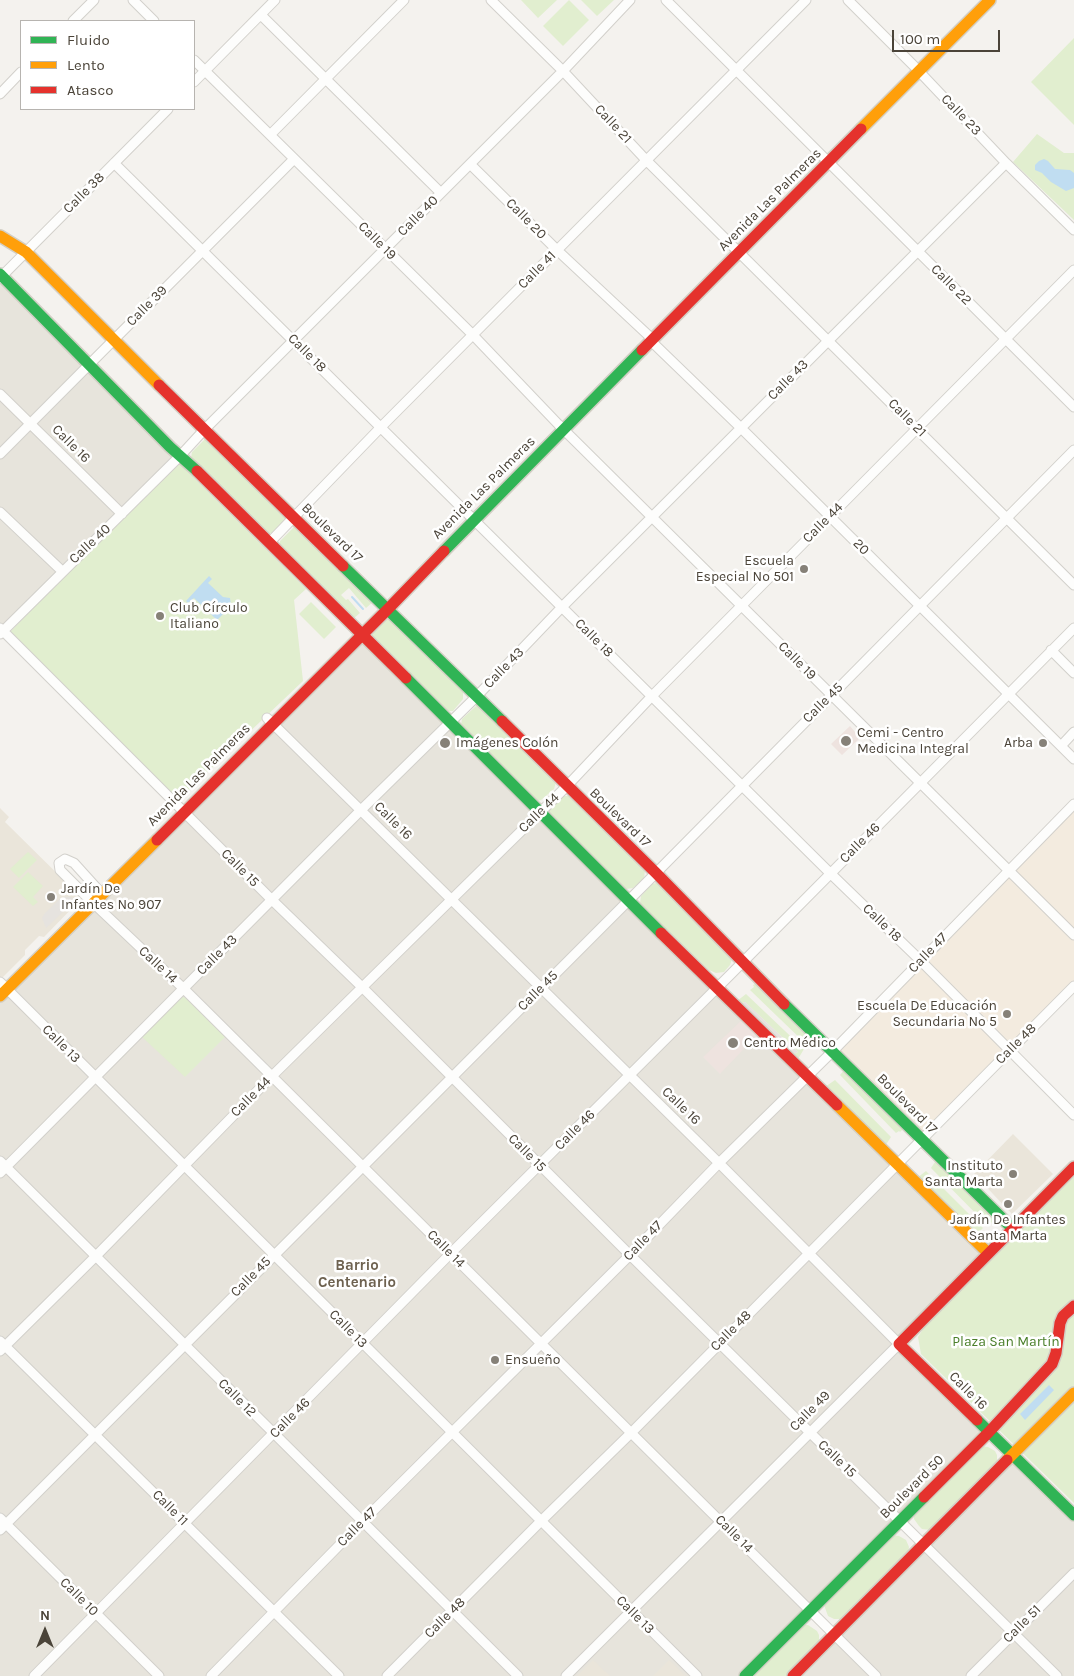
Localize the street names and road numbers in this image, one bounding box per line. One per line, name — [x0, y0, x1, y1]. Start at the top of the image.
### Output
street label: Calle 23 — [937, 91, 985, 139]
street label: Calle 21 — [591, 101, 635, 147]
street label: Avenida Las Palmeras — [715, 145, 825, 255]
street label: Calle 38 — [60, 169, 108, 217]
street label: Calle 40 — [394, 192, 442, 240]
street label: Calle 20 — [502, 195, 550, 243]
street label: Calle 19 — [354, 218, 400, 264]
street label: Calle 41 — [514, 247, 560, 293]
street label: Calle 22 — [927, 261, 975, 309]
street label: Calle 39 — [123, 282, 171, 330]
street label: Calle 18 — [284, 330, 330, 376]
street label: Calle 43 — [764, 356, 812, 404]
street label: Calle 21 — [884, 395, 930, 441]
street label: Calle 16 — [48, 421, 94, 467]
street label: Avenida Las Palmeras — [429, 433, 539, 543]
street label: Calle 44 — [799, 499, 847, 547]
street label: Boulevard 17 — [298, 500, 366, 566]
street label: Calle 40 — [66, 521, 114, 567]
street label: 20 — [849, 535, 873, 559]
street label: Calle 18 — [571, 615, 617, 661]
street label: Calle 19 — [774, 638, 820, 684]
street label: Calle 43 — [480, 644, 528, 692]
street label: Calle 45 — [799, 679, 847, 727]
street label: Avenida Las Palmeras — [144, 720, 254, 830]
street label: Boulevard 17 — [586, 785, 654, 851]
street label: Calle 44 — [515, 789, 563, 837]
street label: Calle 16 — [370, 798, 416, 844]
street label: Calle 46 — [836, 819, 884, 867]
street label: Calle 15 — [217, 845, 263, 891]
street label: Calle 18 — [859, 900, 905, 946]
street label: Calle 47 — [905, 930, 951, 976]
street label: Calle 43 — [193, 931, 241, 979]
street label: Calle 14 — [135, 943, 181, 987]
street label: Calle 45 — [514, 967, 562, 1015]
street label: Calle 48 — [992, 1020, 1040, 1068]
street label: Calle 13 — [38, 1021, 84, 1067]
street label: Boulevard 17 — [873, 1070, 941, 1138]
street label: Calle 44 — [227, 1073, 275, 1121]
street label: Calle 16 — [658, 1084, 704, 1128]
street label: Calle 46 — [551, 1106, 599, 1154]
street label: Calle 15 — [504, 1130, 550, 1176]
street label: Calle 47 — [620, 1218, 666, 1264]
street label: Calle 14 — [423, 1226, 469, 1272]
street label: Calle 45 — [227, 1253, 275, 1301]
street label: Calle 13 — [325, 1306, 371, 1352]
street label: Calle 48 — [707, 1307, 755, 1355]
street label: Calle 16 — [945, 1368, 991, 1414]
street label: Calle 12 — [214, 1375, 260, 1421]
street label: Calle 49 — [786, 1387, 834, 1435]
street label: Calle 46 — [266, 1394, 314, 1442]
street label: Calle 15 — [814, 1437, 860, 1481]
street label: Boulevard 50 — [877, 1452, 947, 1522]
street label: Calle 11 — [149, 1487, 191, 1529]
street label: Calle 47 — [334, 1504, 380, 1550]
street label: Calle 14 — [711, 1511, 757, 1557]
street label: Calle 10 — [56, 1574, 102, 1620]
street label: Calle 13 — [612, 1592, 658, 1638]
street label: Calle 48 — [421, 1594, 469, 1642]
street label: Calle 51 — [999, 1601, 1045, 1647]

